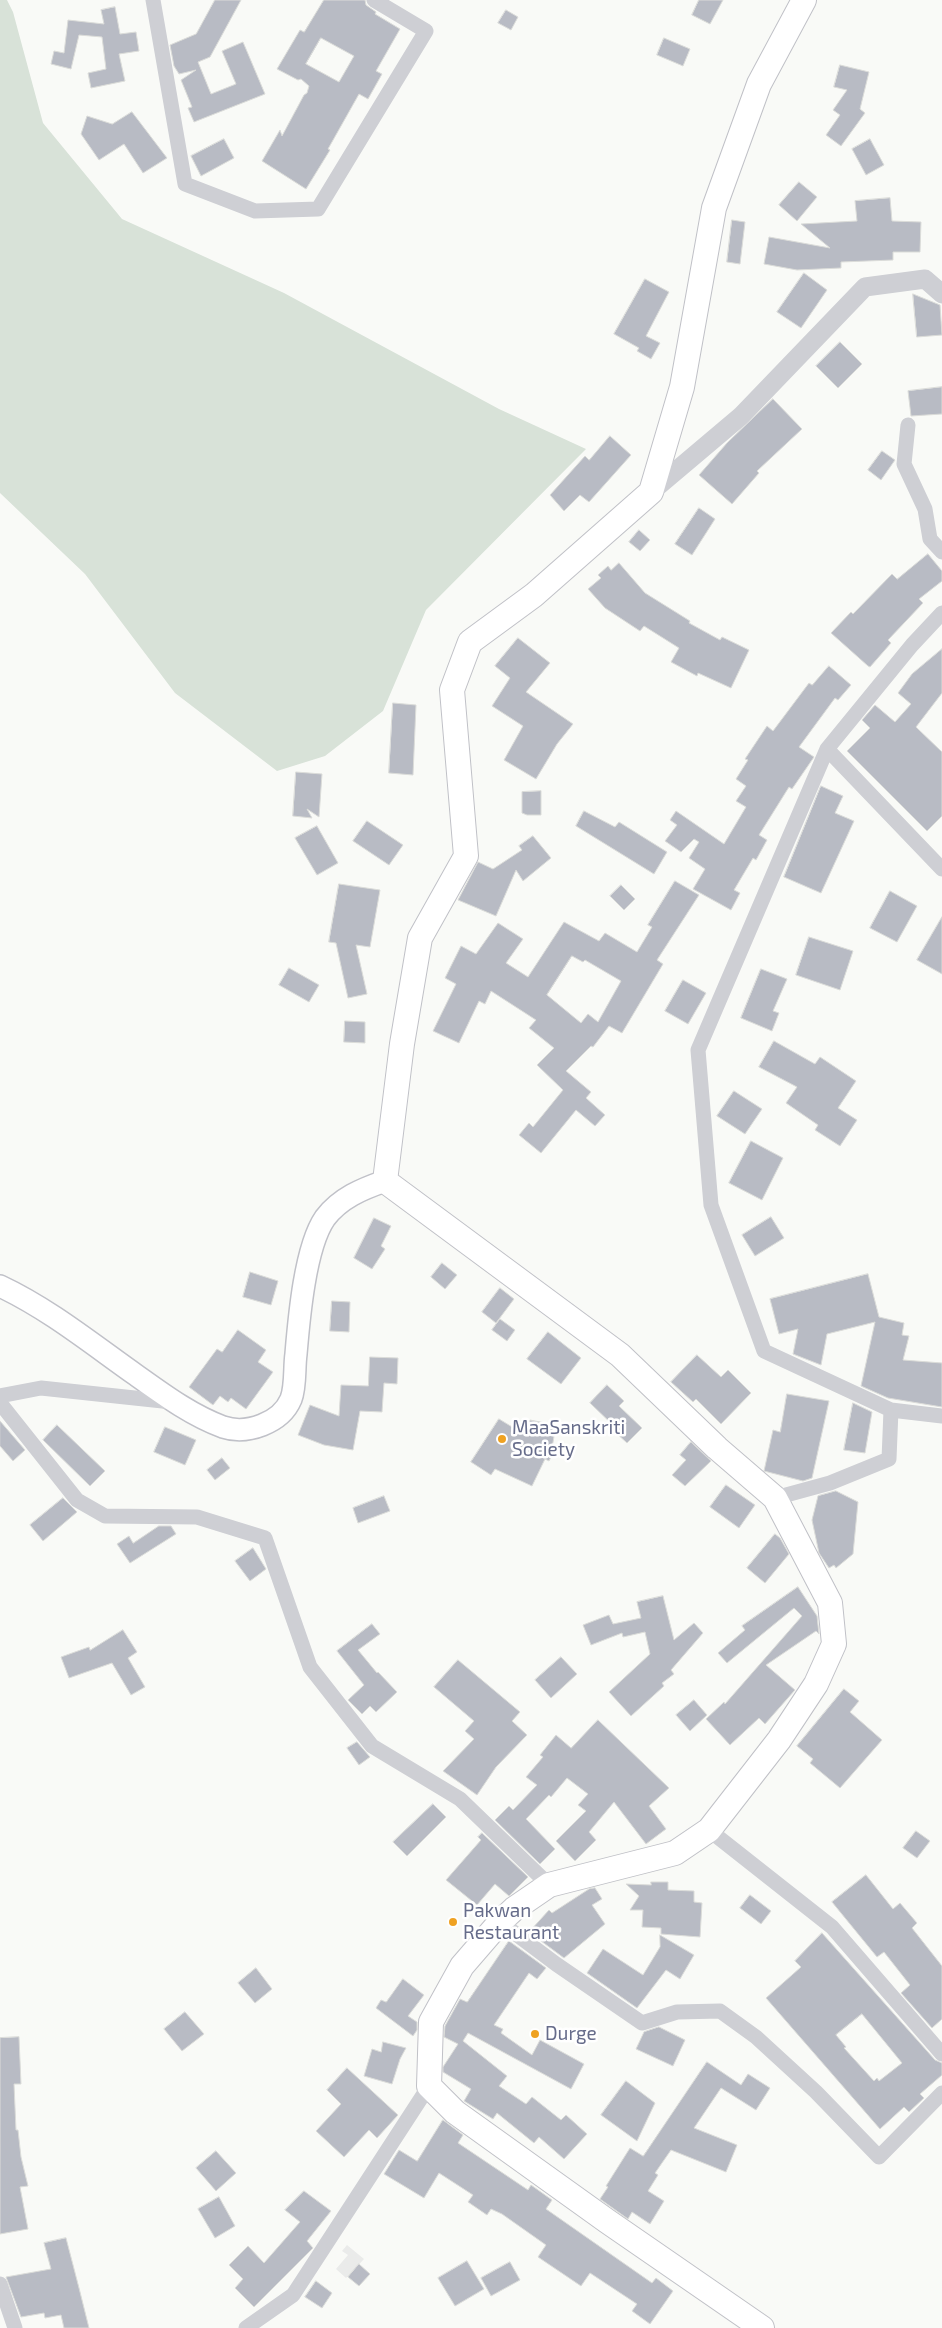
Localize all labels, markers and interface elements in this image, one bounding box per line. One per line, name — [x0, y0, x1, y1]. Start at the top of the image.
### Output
place label: MaaSanskriti Society — [512, 1417, 625, 1461]
marker: MaaSanskriti Society — [496, 1433, 508, 1445]
place label: Pakwan Restaurant — [463, 1900, 559, 1944]
marker: Pakwan Restaurant — [447, 1916, 459, 1928]
place label: Durge — [545, 2023, 597, 2045]
marker: Durge — [529, 2028, 541, 2040]

